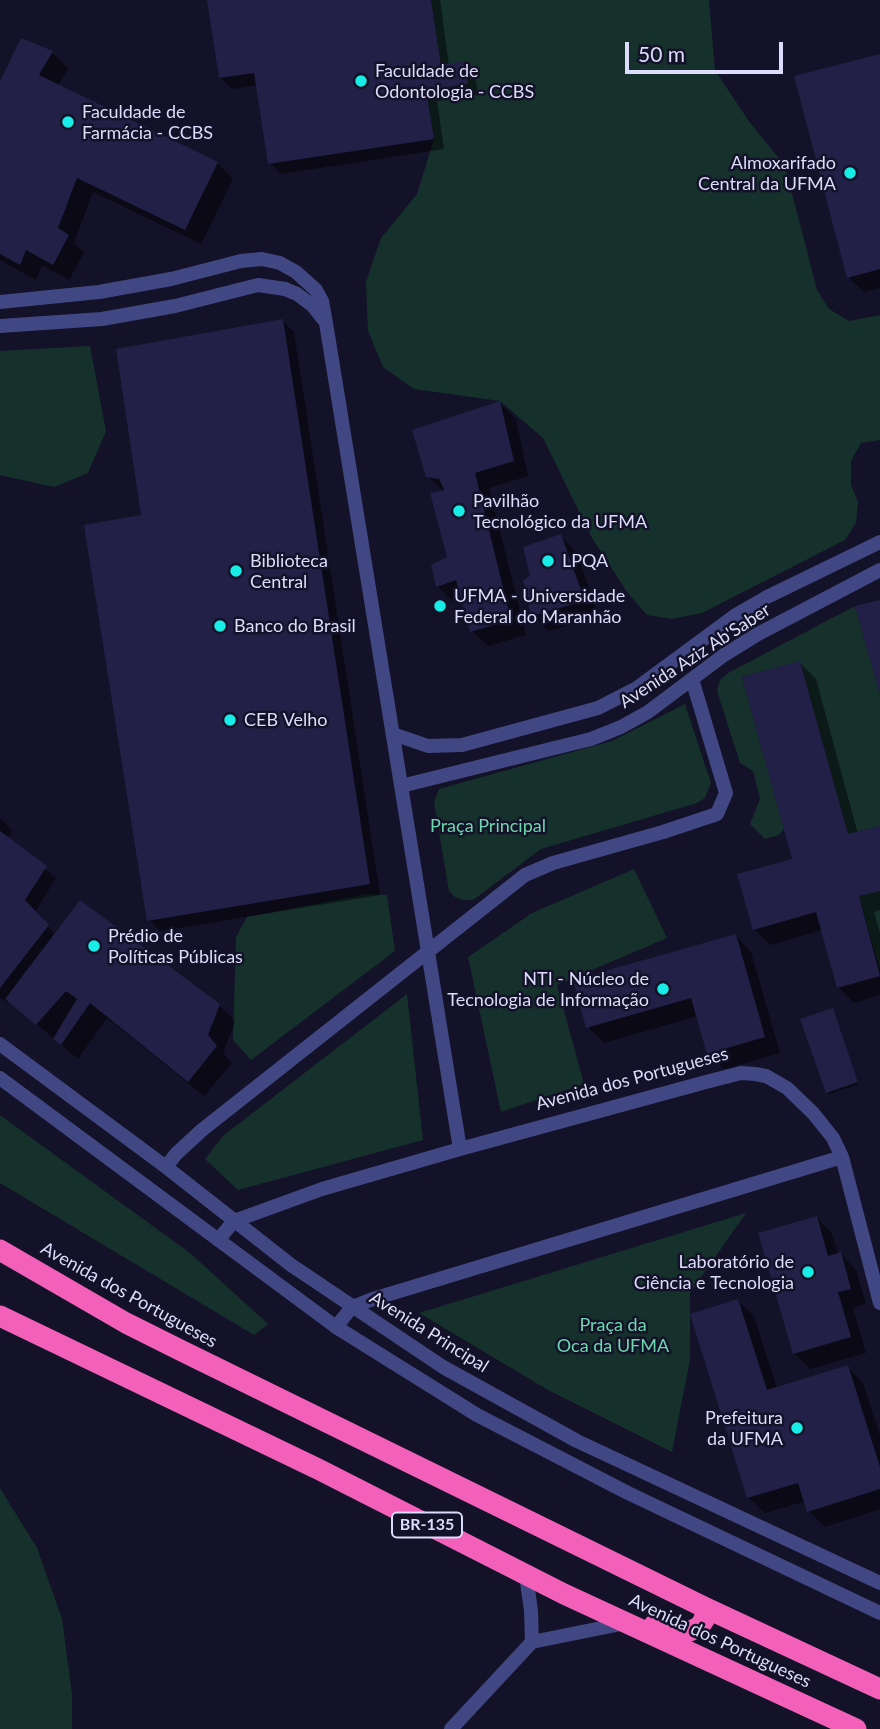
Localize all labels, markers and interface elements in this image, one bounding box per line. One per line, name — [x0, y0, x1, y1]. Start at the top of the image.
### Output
scale bar — [628, 28, 786, 72]
text: 50 m — [638, 41, 685, 66]
place label: Faculdade de Odontologia - CCBS — [375, 60, 534, 102]
marker: Faculdade de Odontologia - CCBS — [353, 73, 369, 89]
place label: Faculdade de Farmácia - CCBS — [82, 101, 213, 144]
marker: Faculdade de Farmácia - CCBS — [60, 114, 76, 130]
place label: Almoxarifado Central da UFMA — [698, 152, 836, 194]
marker: Almoxarifado Central da UFMA — [842, 165, 858, 181]
place label: Pavilhão Tecnológico da UFMA — [473, 490, 647, 532]
marker: Pavilhão Tecnológico da UFMA — [451, 503, 467, 519]
place label: Biblioteca Central — [250, 550, 328, 592]
place label: LPQA — [562, 550, 608, 572]
marker: LPQA — [540, 553, 556, 569]
marker: Biblioteca Central — [228, 563, 244, 579]
place label: UFMA - Universidade Federal do Maranhão — [454, 585, 625, 628]
marker: UFMA - Universidade Federal do Maranhão — [432, 598, 448, 614]
street label: Avenida Aziz Ab'Saber — [615, 599, 775, 713]
place label: Banco do Brasil — [234, 615, 356, 637]
marker: Banco do Brasil — [212, 618, 228, 634]
place label: CEB Velho — [244, 709, 328, 731]
marker: CEB Velho — [222, 712, 238, 728]
park label: Praça Principal — [430, 815, 546, 837]
place label: Prédio de Políticas Públicas — [108, 925, 243, 968]
marker: Prédio de Políticas Públicas — [86, 938, 102, 954]
place label: NTI - Núcleo de Tecnologia de Informação — [447, 968, 649, 1010]
marker: NTI - Núcleo de Tecnologia de Informação — [655, 981, 671, 997]
street label: Avenida dos Portugueses — [533, 1043, 731, 1115]
street label: Avenida dos Portugueses — [37, 1237, 221, 1353]
place label: Laboratório de Ciência e Tecnologia — [634, 1251, 794, 1294]
marker: Laboratório de Ciência e Tecnologia — [800, 1264, 816, 1280]
street label: Avenida Principal — [366, 1287, 492, 1377]
park label: Praça da Oca da UFMA — [557, 1314, 669, 1356]
place label: Prefeitura da UFMA — [705, 1407, 783, 1450]
marker: Prefeitura da UFMA — [789, 1420, 805, 1436]
road number: BR-135 — [392, 1512, 462, 1538]
street label: Avenida dos Portugueses — [626, 1589, 814, 1693]

